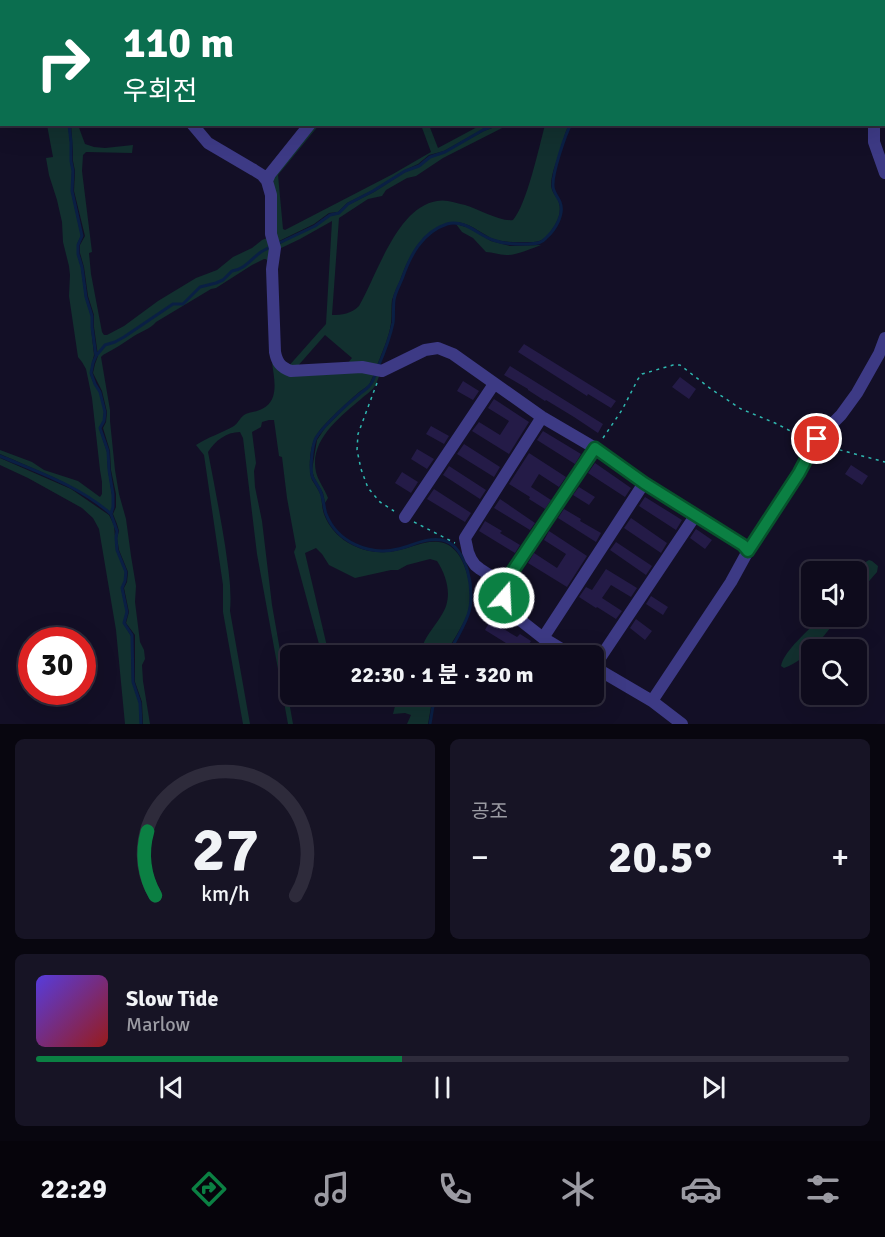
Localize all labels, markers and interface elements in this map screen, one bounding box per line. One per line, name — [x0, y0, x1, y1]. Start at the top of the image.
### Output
text: 110 m — [123, 18, 234, 69]
icon: right — [24, 24, 102, 102]
text: 우회전 — [123, 75, 198, 108]
pin — [791, 413, 842, 464]
icon: arrive — [800, 422, 833, 455]
map controls — [801, 561, 867, 705]
button: sound — [801, 561, 867, 627]
position arrow — [472, 566, 536, 630]
speed limit sign: 30 — [18, 627, 96, 705]
button: search — [801, 639, 867, 705]
text: 22:30 · 1 분 · 320 m — [350, 661, 534, 688]
text: 공조 — [471, 799, 508, 824]
text: 27 — [191, 811, 259, 888]
text: 20.5° — [608, 830, 712, 885]
text: − — [471, 837, 489, 878]
text: + — [831, 837, 849, 878]
text: km/h — [201, 881, 249, 907]
text: Slow Tide — [126, 985, 218, 1012]
text: Marlow — [126, 1012, 190, 1037]
icon: previous — [155, 1071, 188, 1104]
icon: pause — [426, 1071, 459, 1104]
icon: next — [697, 1071, 730, 1104]
icon: directions — [188, 1168, 230, 1210]
icon: music — [311, 1168, 353, 1210]
icon: phone — [434, 1168, 476, 1210]
icon: climate — [557, 1168, 599, 1210]
icon: car — [680, 1168, 722, 1210]
icon: filters — [802, 1168, 844, 1210]
text: 22:29 — [40, 1173, 107, 1206]

